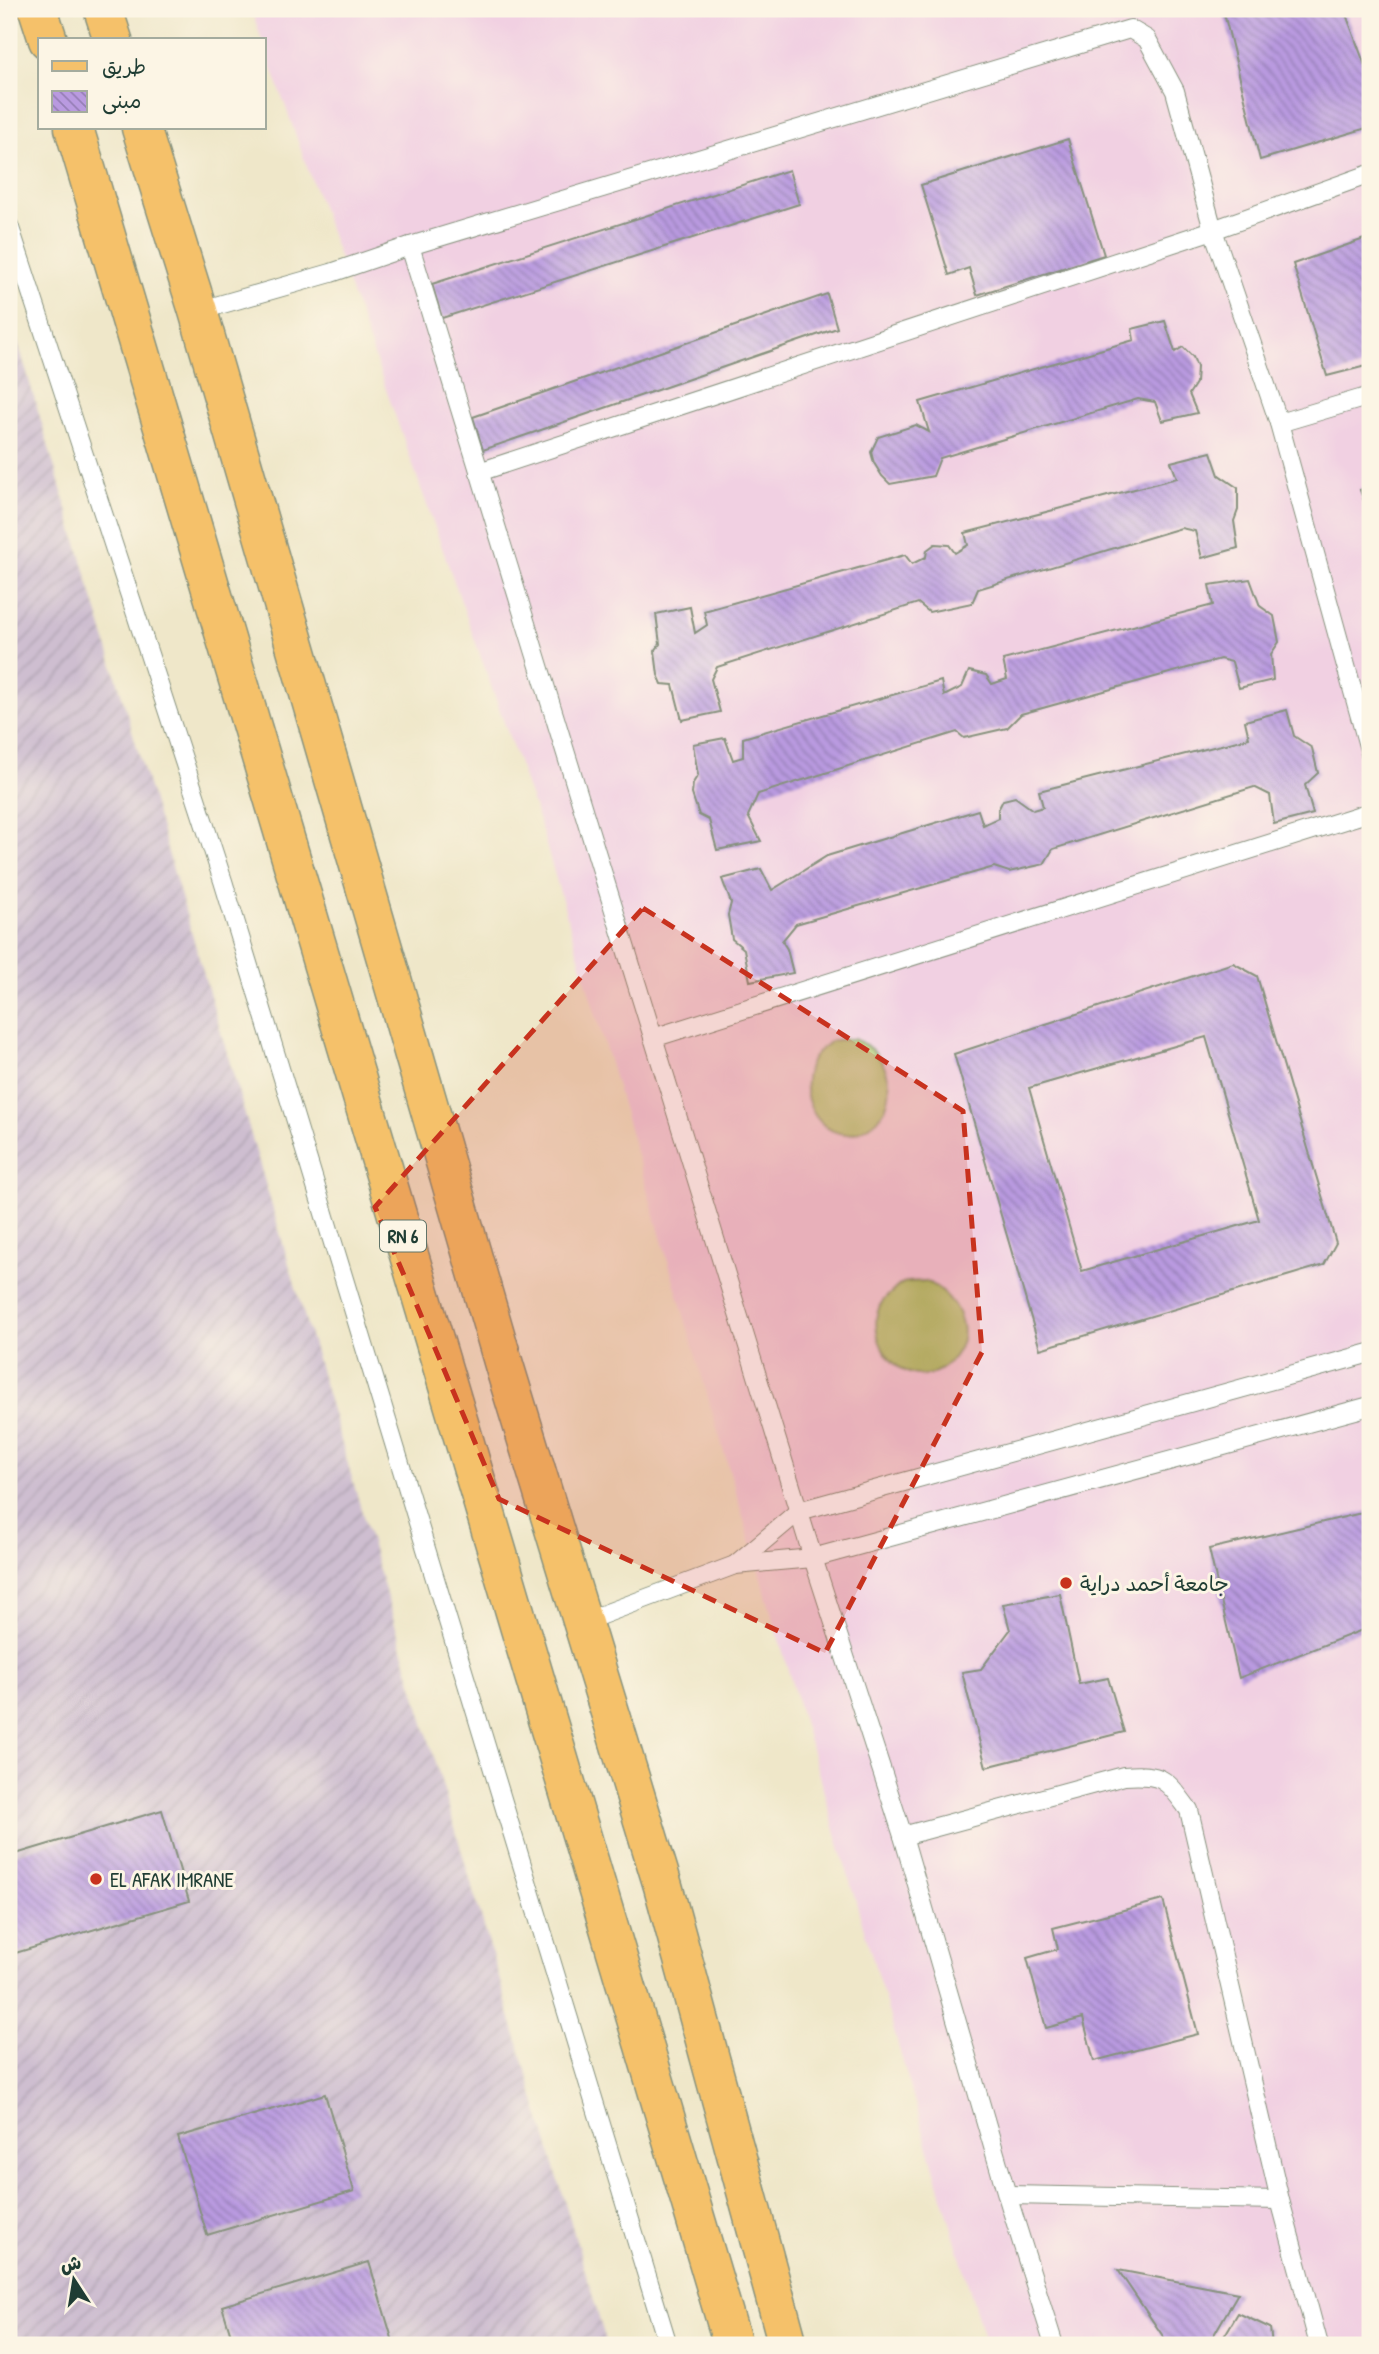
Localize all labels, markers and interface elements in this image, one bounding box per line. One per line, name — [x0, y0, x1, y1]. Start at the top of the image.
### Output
legend — [38, 38, 266, 130]
text: طريق — [102, 52, 146, 81]
text: مبنى — [102, 86, 141, 115]
road number: RN 6 — [380, 1220, 426, 1252]
place label: جامعة أحمد دراية — [1080, 1569, 1229, 1598]
marker: جامعة أحمد دراية — [1058, 1575, 1074, 1591]
place label: EL AFAK IMRANE — [110, 1865, 234, 1894]
marker: EL AFAK IMRANE — [88, 1871, 104, 1887]
north arrow — [38, 2246, 108, 2316]
text: ش — [58, 2248, 83, 2278]

